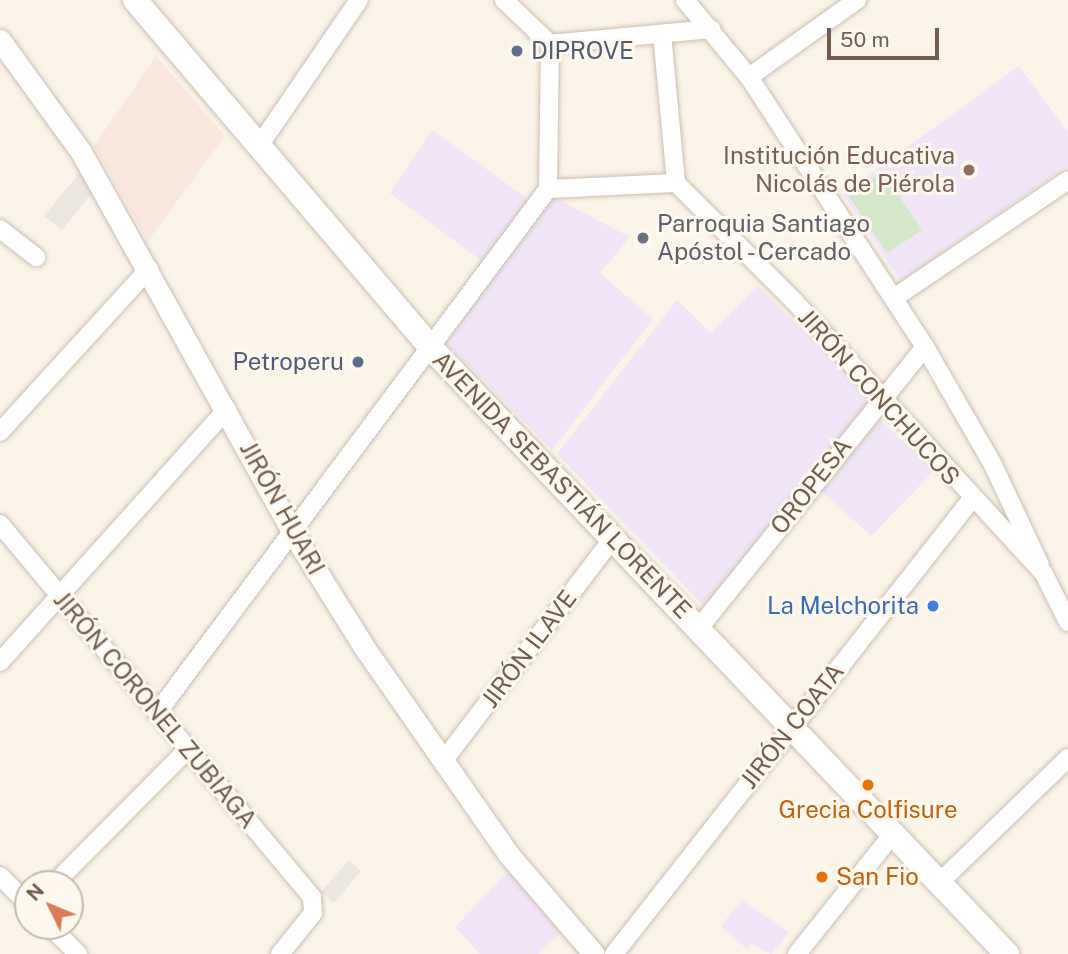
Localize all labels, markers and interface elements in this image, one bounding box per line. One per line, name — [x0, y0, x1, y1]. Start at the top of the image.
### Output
scale bar — [830, 14, 942, 58]
text: 50 m — [840, 27, 890, 52]
place label: DIPROVE — [531, 37, 634, 65]
marker: DIPROVE — [509, 43, 525, 59]
place label: Institución Educativa Nicolás de Piérola — [723, 142, 955, 198]
marker: Institución Educativa Nicolás de Piérola — [961, 162, 977, 178]
place label: Parroquia Santiago Apóstol - Cercado — [657, 210, 870, 266]
marker: Parroquia Santiago Apóstol - Cercado — [635, 230, 651, 246]
street label: JIRÓN CONCHUCOS — [792, 303, 966, 491]
street label: AVENIDA SEBASTIÁN LORENTE — [427, 345, 697, 625]
place label: Petroperu — [233, 348, 344, 376]
marker: Petroperu — [350, 354, 366, 370]
street label: OROPESA — [764, 432, 858, 540]
street label: JIRÓN HUARI — [234, 436, 330, 580]
street label: JIRÓN ILAVE — [475, 584, 583, 714]
street label: JIRÓN CORONEL ZUBIAGA — [47, 586, 263, 834]
place label: La Melchorita — [767, 592, 919, 620]
marker: La Melchorita — [925, 598, 941, 614]
street label: JIRÓN COATA — [734, 658, 850, 794]
marker: Grecia Colfisure — [860, 777, 876, 793]
place label: Grecia Colfisure — [778, 796, 958, 824]
place label: San Fio — [836, 863, 919, 891]
marker: San Fio — [814, 869, 830, 885]
north arrow — [14, 870, 84, 940]
text: N — [22, 879, 48, 905]

